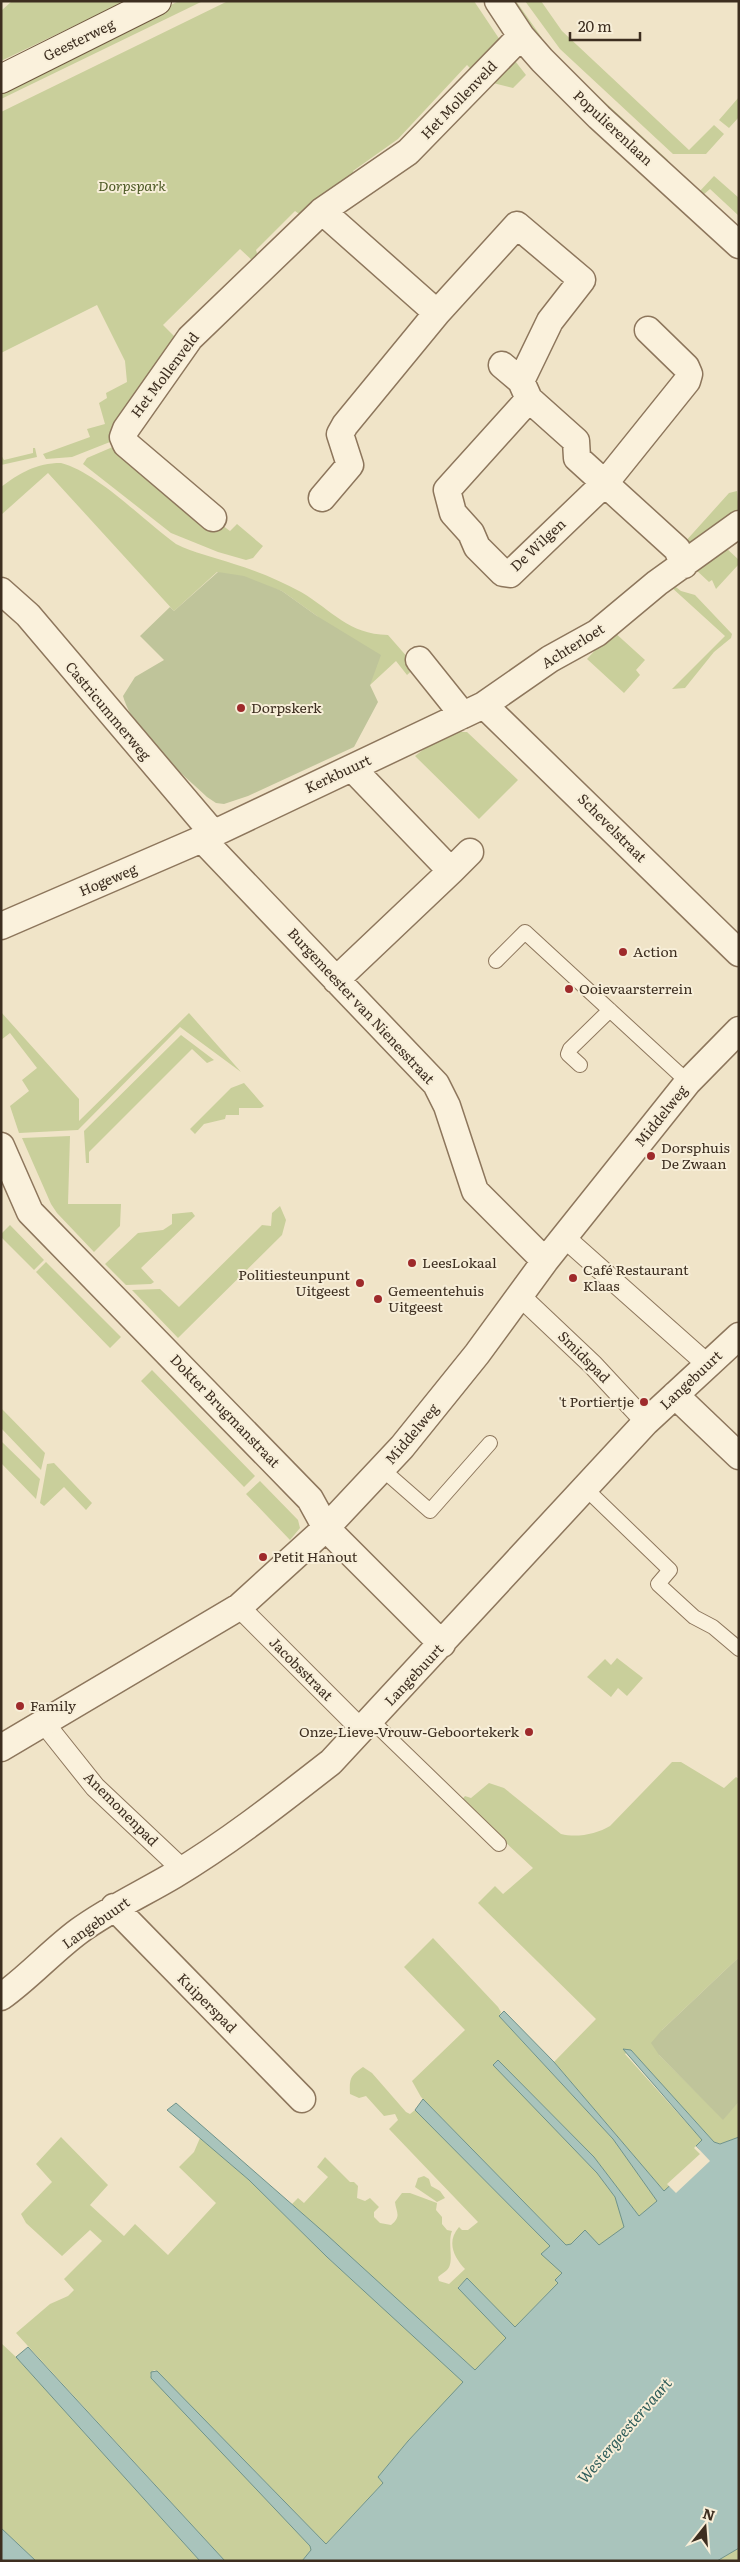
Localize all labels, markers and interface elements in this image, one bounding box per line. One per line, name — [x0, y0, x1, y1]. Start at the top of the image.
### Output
scale bar — [570, 10, 640, 42]
street label: Geesterweg — [39, 13, 118, 65]
text: 20 m — [578, 14, 612, 37]
street label: Het Mollenveld — [416, 55, 501, 143]
street label: Populierenlaan — [569, 85, 658, 169]
park label: Dorpspark — [98, 175, 166, 195]
street label: Het Mollenveld — [126, 327, 203, 421]
street label: De Wilgen — [505, 513, 569, 575]
street label: Achterloet — [537, 618, 608, 672]
street label: Castricummerweg — [61, 657, 156, 764]
place label: Dorpskerk — [251, 697, 322, 717]
marker: Dorpskerk — [235, 702, 247, 714]
street label: Kerkbuurt — [301, 749, 374, 797]
street label: Schevelstraat — [574, 789, 652, 866]
street label: Hogeweg — [75, 858, 140, 900]
street label: Burgemeester van Nienesstraat — [284, 923, 440, 1088]
place label: Action — [633, 941, 678, 961]
marker: Action — [617, 946, 629, 958]
place label: Ooievaarsterrein — [579, 978, 692, 998]
marker: Ooievaarsterrein — [563, 983, 575, 995]
street label: Middelweg — [629, 1080, 691, 1150]
place label: Dorsphuis De Zwaan — [661, 1137, 730, 1173]
marker: Dorsphuis De Zwaan — [645, 1150, 657, 1162]
place label: LeesLokaal — [422, 1252, 497, 1272]
marker: LeesLokaal — [406, 1257, 418, 1269]
place label: Café Restaurant Klaas — [583, 1259, 689, 1295]
place label: Politiesteunpunt Uitgeest — [238, 1264, 350, 1300]
marker: Café Restaurant Klaas — [567, 1272, 579, 1284]
marker: Politiesteunpunt Uitgeest — [354, 1277, 366, 1289]
place label: Gemeentehuis Uitgeest — [388, 1280, 484, 1316]
marker: Gemeentehuis Uitgeest — [372, 1293, 384, 1305]
street label: Smidspad — [554, 1326, 615, 1387]
street label: Langebuurt — [655, 1345, 726, 1413]
street label: Dokter Brugmanstraat — [166, 1349, 285, 1472]
place label: 't Portiertje — [558, 1391, 634, 1411]
marker: 't Portiertje — [638, 1396, 650, 1408]
street label: Middelweg — [380, 1398, 443, 1468]
place label: Petit Hanout — [273, 1546, 358, 1566]
marker: Petit Hanout — [257, 1551, 269, 1563]
street label: Jacobsstraat — [265, 1632, 338, 1705]
street label: Langebuurt — [379, 1639, 448, 1710]
place label: Family — [30, 1695, 77, 1715]
marker: Family — [14, 1700, 26, 1712]
place label: Onze-Lieve-Vrouw-Geboortekerk — [299, 1721, 519, 1741]
marker: Onze-Lieve-Vrouw-Geboortekerk — [523, 1726, 535, 1738]
street label: Anemonenpad — [80, 1767, 164, 1850]
street label: Langebuurt — [58, 1891, 134, 1953]
street label: Kuiperspad — [173, 1968, 242, 2037]
water label: Westergeestervaart — [571, 2372, 676, 2488]
north arrow — [680, 2502, 730, 2552]
text: N — [701, 2502, 718, 2525]

